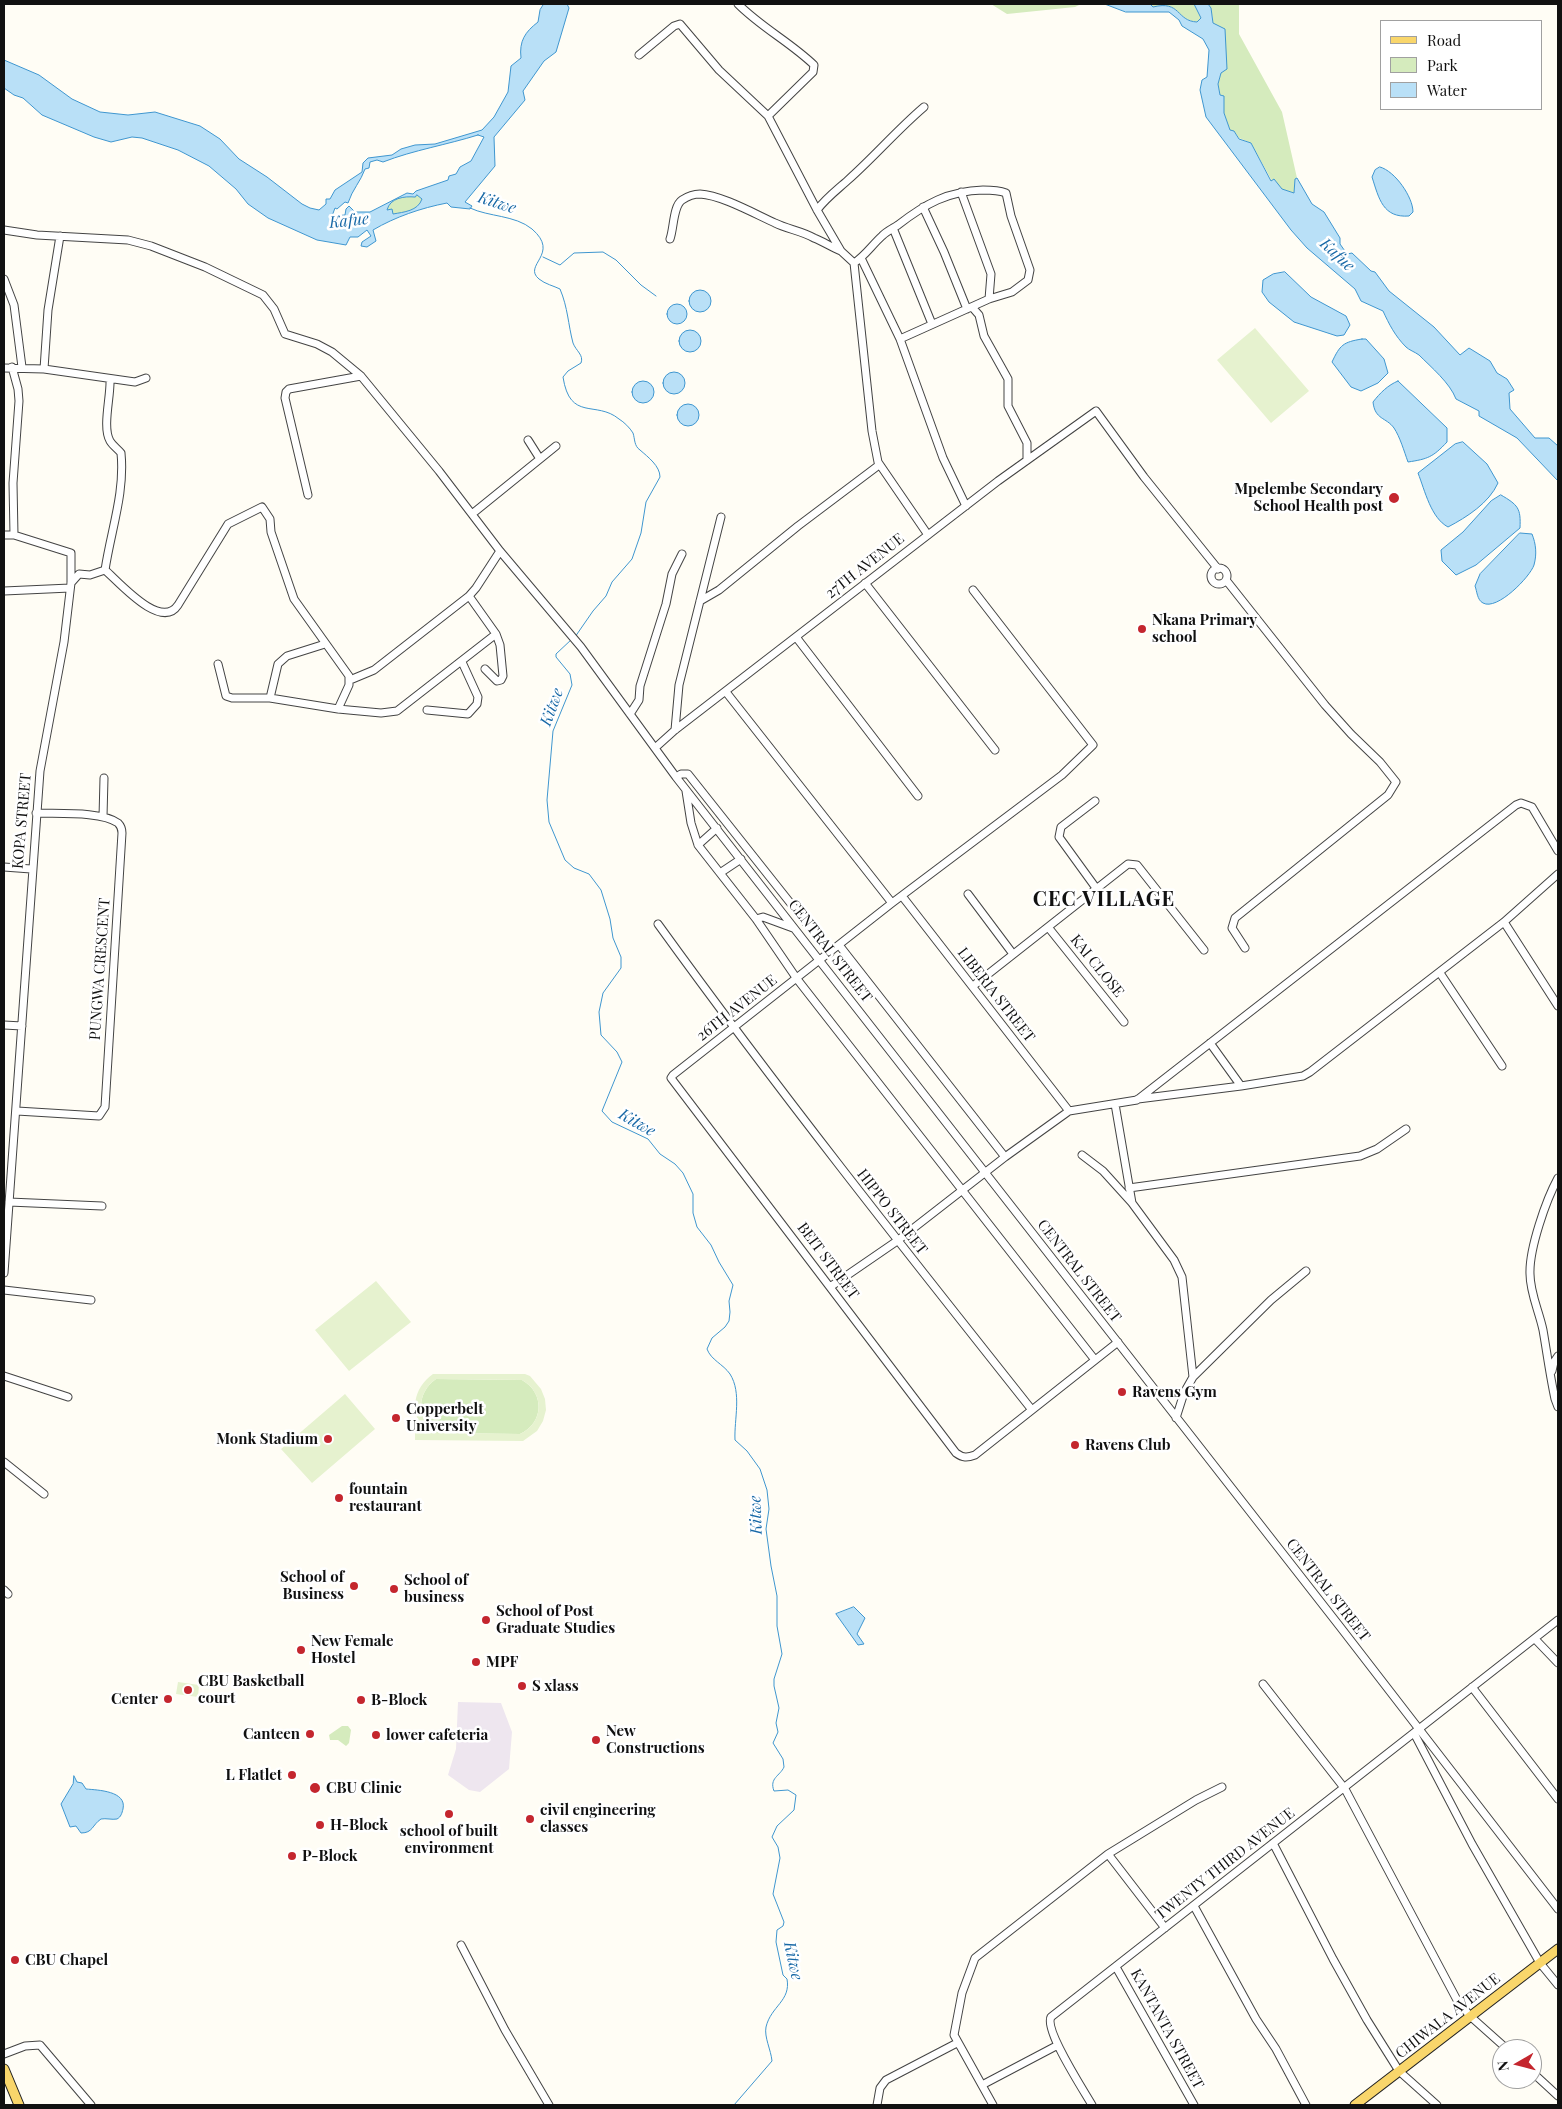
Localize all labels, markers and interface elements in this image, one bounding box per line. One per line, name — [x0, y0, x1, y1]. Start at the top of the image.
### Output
legend — [1380, 20, 1542, 110]
text: Road — [1427, 30, 1461, 50]
text: Park — [1427, 55, 1458, 75]
text: Water — [1427, 80, 1467, 100]
water label: Kitwe — [476, 188, 518, 218]
water label: Kafue — [328, 209, 370, 233]
water label: Kafue — [1316, 234, 1358, 276]
place label: Mpelembe Secondary School Health post — [1234, 480, 1383, 515]
marker: Mpelembe Secondary School Health post — [1387, 491, 1401, 505]
street label: 27TH AVENUE — [822, 530, 908, 602]
place label: Nkana Primary school — [1152, 611, 1257, 646]
marker: Nkana Primary school — [1136, 623, 1148, 635]
water label: Kitwe — [536, 685, 568, 729]
street label: KOPA STREET — [9, 772, 35, 870]
district label: CEC VILLAGE — [1031, 888, 1177, 912]
street label: CENTRAL STREET — [784, 896, 876, 1006]
street label: PUNGWA CRESCENT — [86, 897, 114, 1041]
street label: KAI CLOSE — [1066, 931, 1128, 1001]
street label: LIBERIA STREET — [954, 944, 1038, 1046]
street label: 26TH AVENUE — [693, 971, 781, 1045]
water label: Kitwe — [615, 1105, 659, 1141]
street label: HIPPO STREET — [853, 1166, 931, 1258]
street label: CENTRAL STREET — [1033, 1216, 1125, 1326]
street label: BEIT STREET — [793, 1219, 863, 1303]
place label: Ravens Gym — [1132, 1383, 1217, 1401]
marker: Ravens Gym — [1116, 1386, 1128, 1398]
place label: Copperbelt University — [406, 1400, 484, 1435]
marker: Copperbelt University — [390, 1412, 402, 1424]
place label: Monk Stadium — [216, 1430, 318, 1448]
marker: Monk Stadium — [322, 1433, 334, 1445]
place label: Ravens Club — [1085, 1436, 1171, 1454]
marker: Ravens Club — [1069, 1439, 1081, 1451]
place label: fountain restaurant — [349, 1480, 422, 1515]
marker: fountain restaurant — [333, 1492, 345, 1504]
water label: Kitwe — [746, 1495, 766, 1535]
street label: CENTRAL STREET — [1282, 1535, 1374, 1645]
place label: School of Business — [280, 1568, 344, 1603]
place label: School of business — [404, 1571, 468, 1606]
marker: School of Business — [348, 1580, 360, 1592]
marker: School of business — [388, 1583, 400, 1595]
place label: School of Post Graduate Studies — [496, 1602, 615, 1637]
marker: School of Post Graduate Studies — [480, 1614, 492, 1626]
place label: New Female Hostel — [311, 1632, 394, 1667]
marker: New Female Hostel — [295, 1644, 307, 1656]
place label: MPF — [486, 1653, 518, 1671]
marker: MPF — [470, 1656, 482, 1668]
place label: CBU Basketball court — [198, 1672, 304, 1707]
place label: S xlass — [532, 1677, 579, 1695]
marker: S xlass — [516, 1680, 528, 1692]
marker: CBU Basketball court — [182, 1684, 194, 1696]
place label: Center — [111, 1690, 158, 1708]
place label: B-Block — [371, 1691, 427, 1709]
marker: Center — [162, 1693, 174, 1705]
marker: B-Block — [355, 1694, 367, 1706]
place label: New Constructions — [606, 1722, 705, 1757]
place label: Canteen — [243, 1725, 300, 1743]
place label: lower cafeteria — [386, 1726, 488, 1744]
marker: Canteen — [304, 1728, 316, 1740]
marker: lower cafeteria — [370, 1729, 382, 1741]
marker: New Constructions — [590, 1734, 602, 1746]
place label: L Flatlet — [226, 1766, 282, 1784]
marker: L Flatlet — [286, 1769, 298, 1781]
place label: CBU Clinic — [326, 1779, 402, 1797]
marker: CBU Clinic — [308, 1781, 322, 1795]
place label: civil engineering classes — [540, 1801, 656, 1836]
street label: TWENTY THIRD AVENUE — [1152, 1804, 1298, 1924]
marker: school of built environment — [443, 1808, 455, 1820]
marker: civil engineering classes — [524, 1813, 536, 1825]
place label: H-Block — [330, 1816, 388, 1834]
marker: H-Block — [314, 1819, 326, 1831]
place label: school of built environment — [400, 1822, 498, 1857]
place label: P-Block — [302, 1847, 358, 1865]
marker: P-Block — [286, 1850, 298, 1862]
water label: Kitwe — [780, 1940, 806, 1982]
place label: CBU Chapel — [25, 1951, 108, 1969]
marker: CBU Chapel — [9, 1954, 21, 1966]
street label: KANTANTA STREET — [1127, 1966, 1207, 2092]
street label: CHIWALA AVENUE — [1392, 1970, 1504, 2062]
north arrow — [1492, 2039, 1542, 2089]
text: N — [1493, 2060, 1513, 2072]

